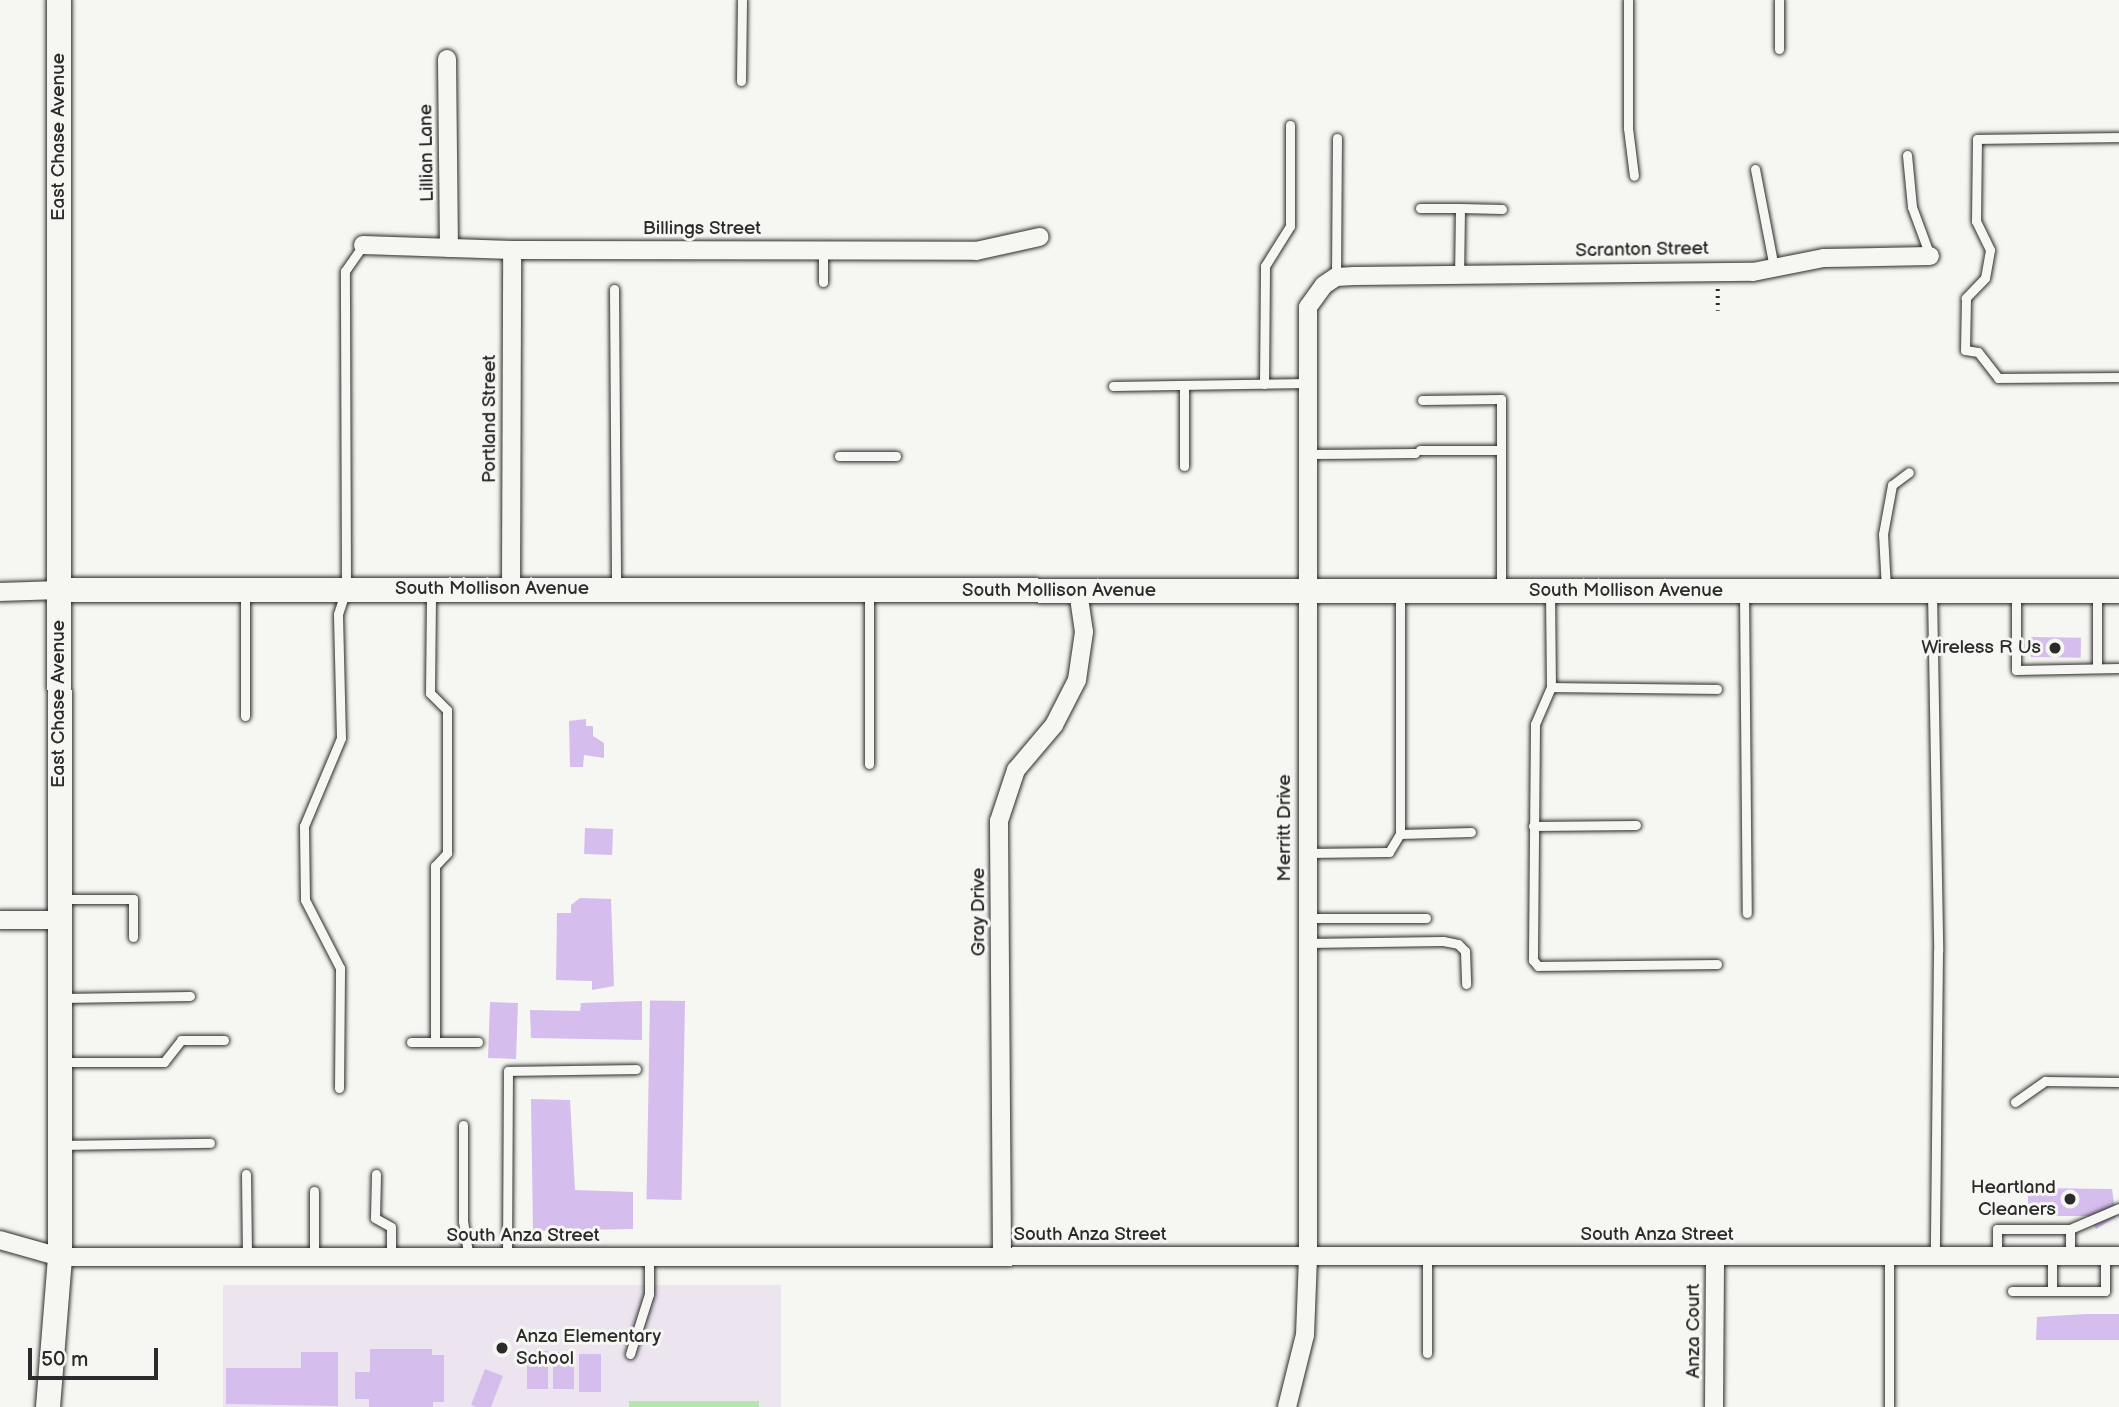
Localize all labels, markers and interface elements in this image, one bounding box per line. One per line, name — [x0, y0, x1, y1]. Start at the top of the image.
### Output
street label: East Chase Avenue — [48, 53, 70, 221]
street label: Lillian Lane — [415, 104, 439, 202]
street label: Billings Street — [643, 218, 761, 240]
street label: Scranton Street — [1575, 237, 1709, 263]
street label: Portland Street — [479, 355, 501, 483]
street label: South Mollison Avenue — [395, 578, 589, 600]
street label: South Mollison Avenue — [962, 580, 1156, 602]
street label: South Mollison Avenue — [1529, 580, 1723, 602]
street label: East Chase Avenue — [48, 620, 70, 788]
place label: Wireless R Us — [1921, 637, 2041, 659]
marker: Wireless R Us — [2047, 640, 2063, 656]
street label: Merritt Drive — [1274, 774, 1296, 882]
street label: Gray Drive — [968, 867, 990, 957]
place label: Heartland Cleaners — [1971, 1177, 2056, 1221]
marker: Heartland Cleaners — [2062, 1191, 2078, 1207]
street label: South Anza Street — [1013, 1224, 1167, 1246]
street label: South Anza Street — [1580, 1224, 1734, 1246]
street label: South Anza Street — [446, 1225, 600, 1247]
street label: Anza Court — [1683, 1284, 1705, 1378]
place label: Anza Elementary School — [516, 1326, 661, 1370]
scale bar — [32, 1334, 161, 1378]
marker: Anza Elementary School — [494, 1340, 510, 1356]
text: 50 m — [41, 1347, 88, 1372]

